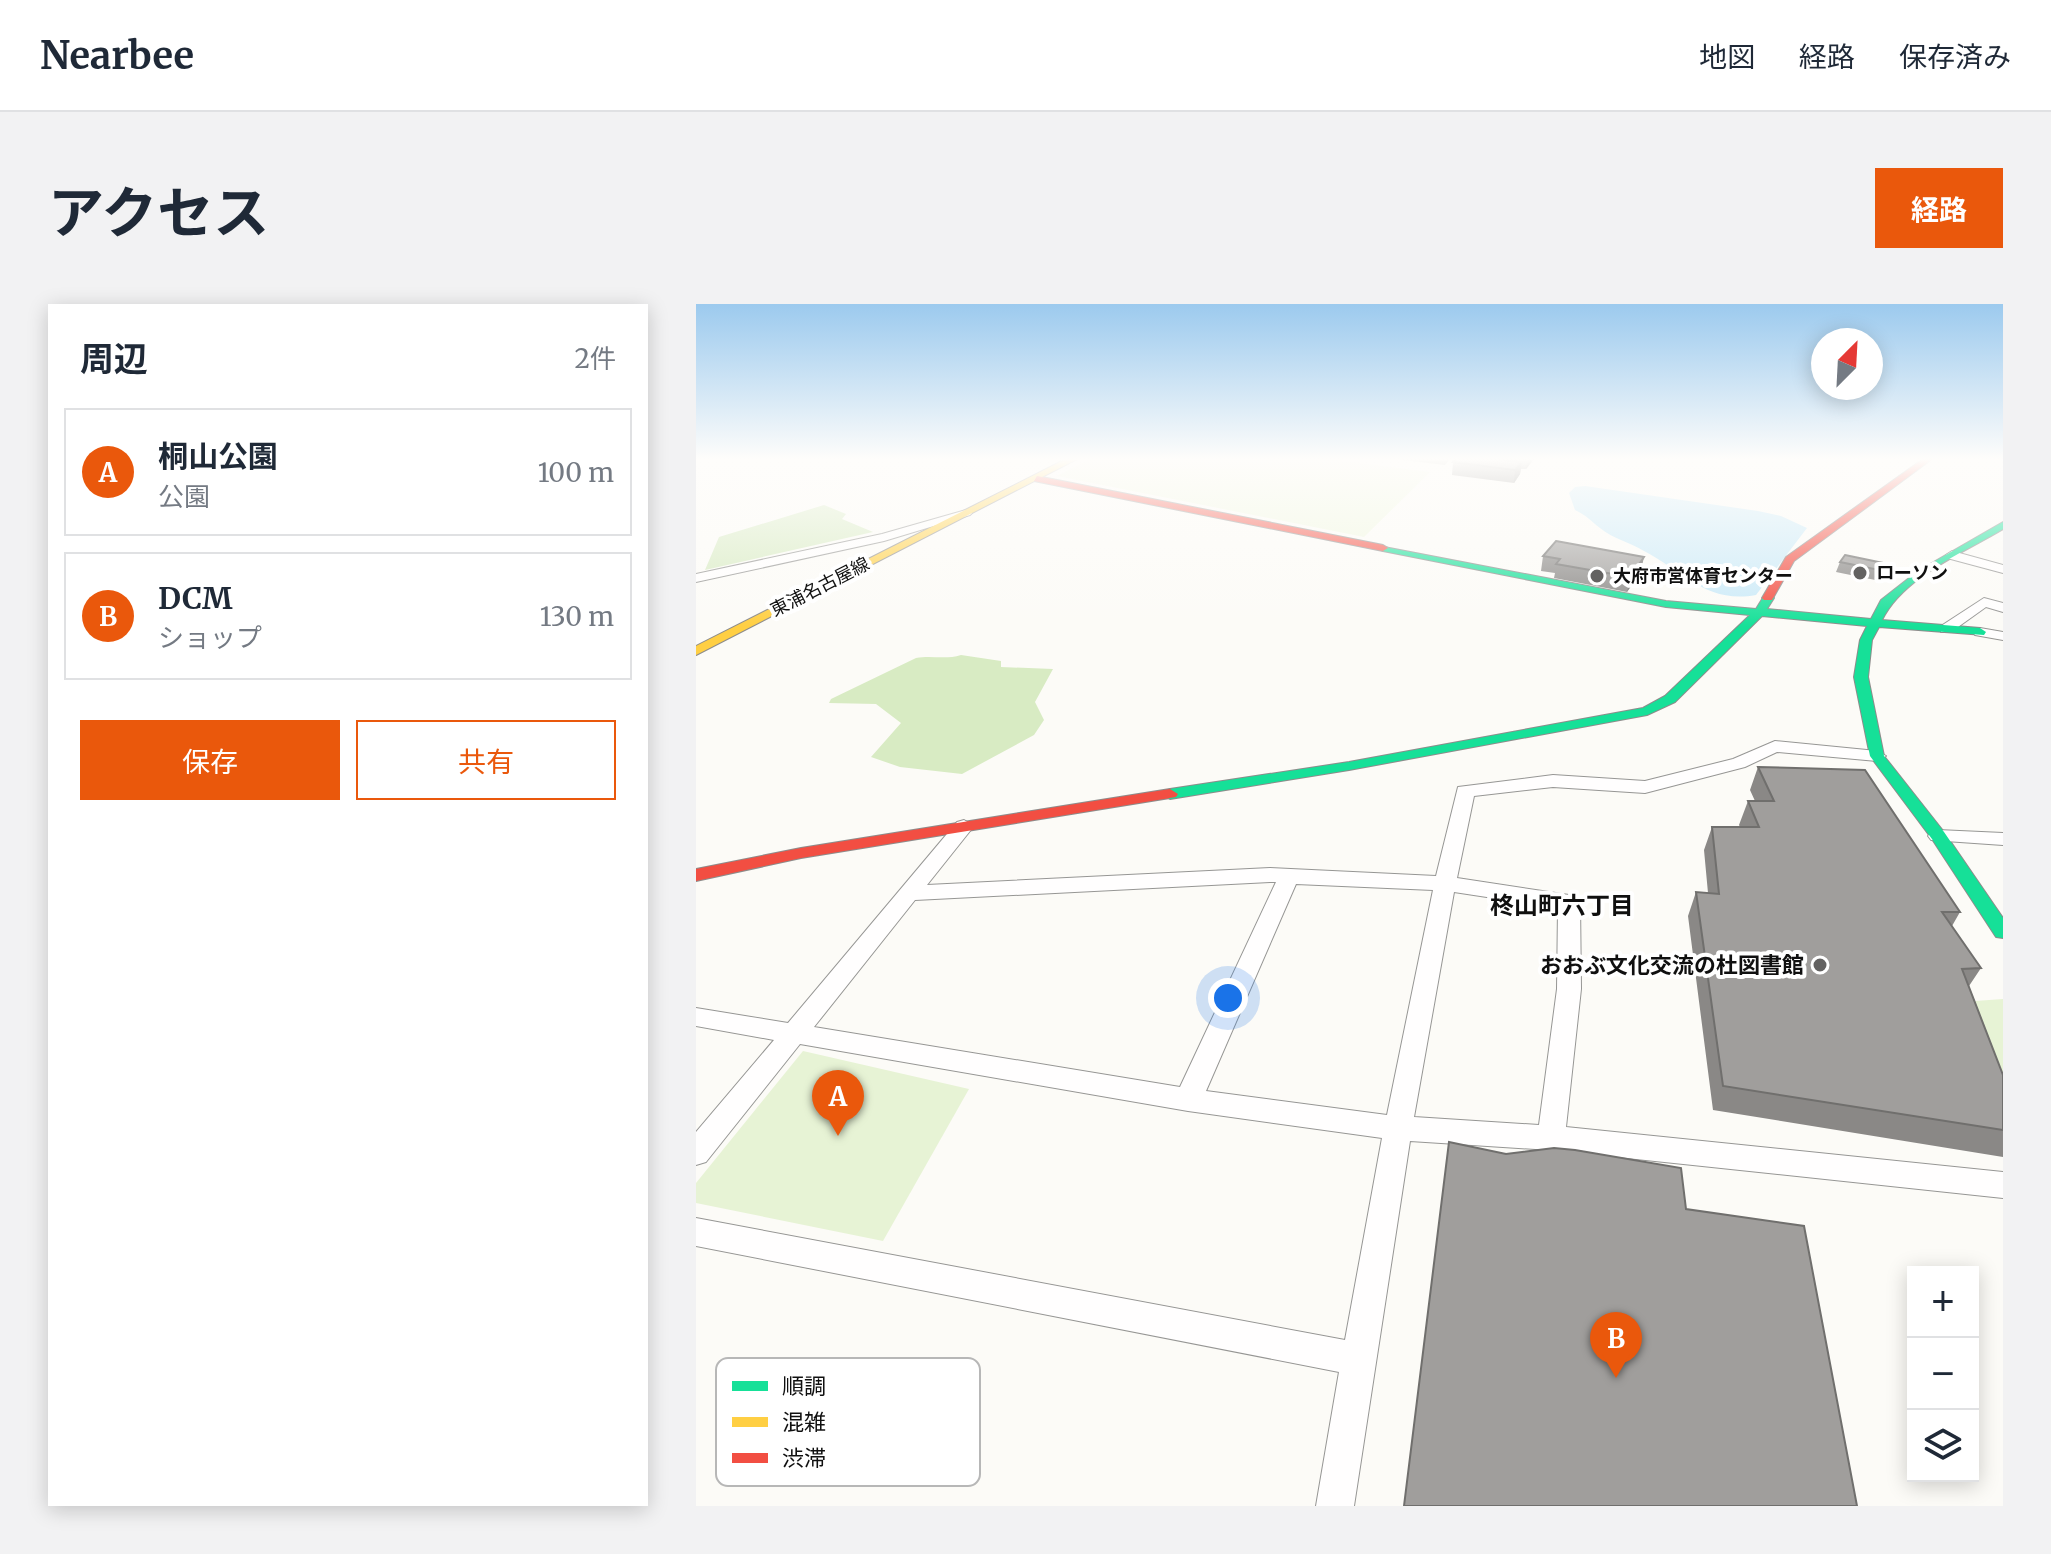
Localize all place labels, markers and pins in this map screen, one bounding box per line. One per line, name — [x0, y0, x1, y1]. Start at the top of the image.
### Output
place label: ローソン — [1876, 561, 1948, 584]
place label: 大府市営体育センター — [1613, 564, 1793, 587]
marker: ローソン — [1851, 564, 1869, 582]
marker: 大府市営体育センター — [1588, 567, 1606, 585]
place label: おおぶ文化交流の杜図書館 — [1540, 951, 1804, 979]
marker: おおぶ文化交流の杜図書館 — [1811, 956, 1829, 974]
pin: A — [812, 1070, 864, 1136]
pin: B — [1590, 1312, 1642, 1378]

